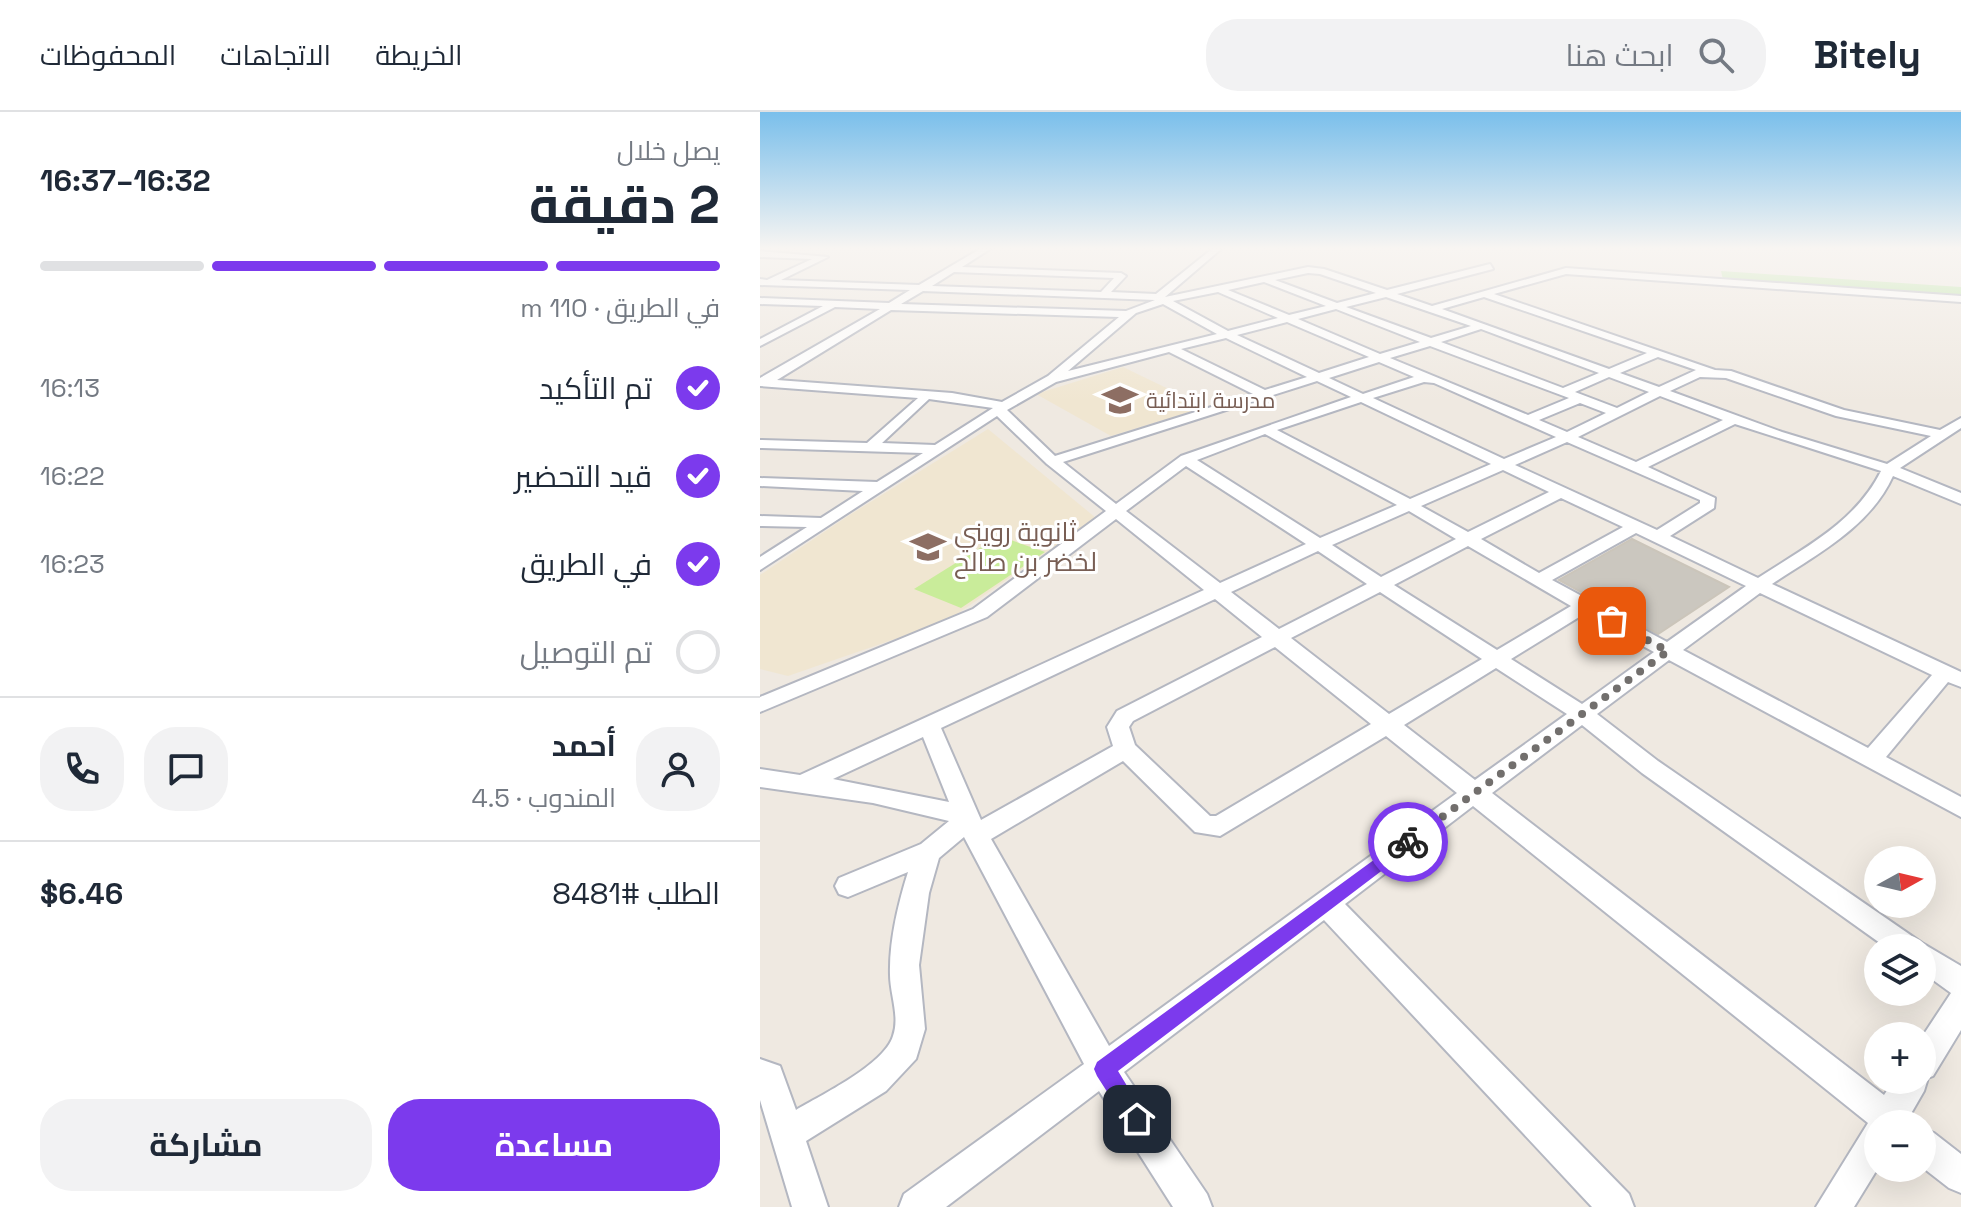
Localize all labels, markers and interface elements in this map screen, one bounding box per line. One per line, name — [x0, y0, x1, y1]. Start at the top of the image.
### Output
search box — [1206, 19, 1766, 91]
text: Bitely — [1814, 31, 1921, 79]
icon: search — [1694, 33, 1738, 77]
text: ابحث هنا — [1566, 36, 1674, 75]
text: المحفوظات — [40, 37, 176, 73]
text: الاتجاهات — [220, 37, 331, 73]
text: الخريطة — [375, 37, 463, 73]
text: يصل خلال — [617, 134, 720, 168]
text: 16:32–16:37 — [40, 161, 211, 200]
text: 2 دقيقة — [529, 172, 720, 238]
text: في الطريق · 110 m — [520, 291, 720, 325]
icon: check — [676, 366, 720, 410]
text: تم التأكيد — [539, 369, 652, 408]
text: 16:13 — [40, 371, 100, 405]
school or university icon: مدرسة ابتدائية — [1101, 381, 1139, 419]
place label: مدرسة ابتدائية — [1146, 386, 1275, 414]
icon: check — [676, 454, 720, 498]
text: قيد التحضير — [515, 457, 652, 496]
text: 16:22 — [40, 459, 105, 493]
place label: ثانوية رويني لخضر بن صالح — [954, 515, 1097, 579]
school or university icon: ثانوية رويني لخضر بن صالح — [909, 528, 947, 566]
icon: check — [676, 542, 720, 586]
text: في الطريق — [520, 545, 652, 584]
text: 16:23 — [40, 547, 105, 581]
pin — [1578, 587, 1646, 655]
icon: bag — [1590, 599, 1634, 643]
text: تم التوصيل — [520, 633, 652, 672]
text: أحمد — [552, 726, 616, 765]
button: phone — [40, 727, 124, 811]
button: chat — [144, 727, 228, 811]
button: person — [636, 727, 720, 811]
text: المندوب · 4.5 — [471, 781, 616, 815]
courier — [1368, 802, 1448, 882]
icon: bike — [1386, 820, 1430, 864]
north arrow — [1864, 846, 1936, 918]
map controls — [1864, 846, 1936, 1182]
text: $6.46 — [40, 874, 123, 913]
text: الطلب #8481 — [552, 874, 720, 913]
button: layers — [1864, 934, 1936, 1006]
button: + — [1864, 1022, 1936, 1094]
pin — [1103, 1085, 1171, 1153]
icon: home — [1115, 1097, 1159, 1141]
button: مشاركة — [40, 1099, 372, 1191]
button: مساعدة — [388, 1099, 720, 1191]
button: − — [1864, 1110, 1936, 1182]

